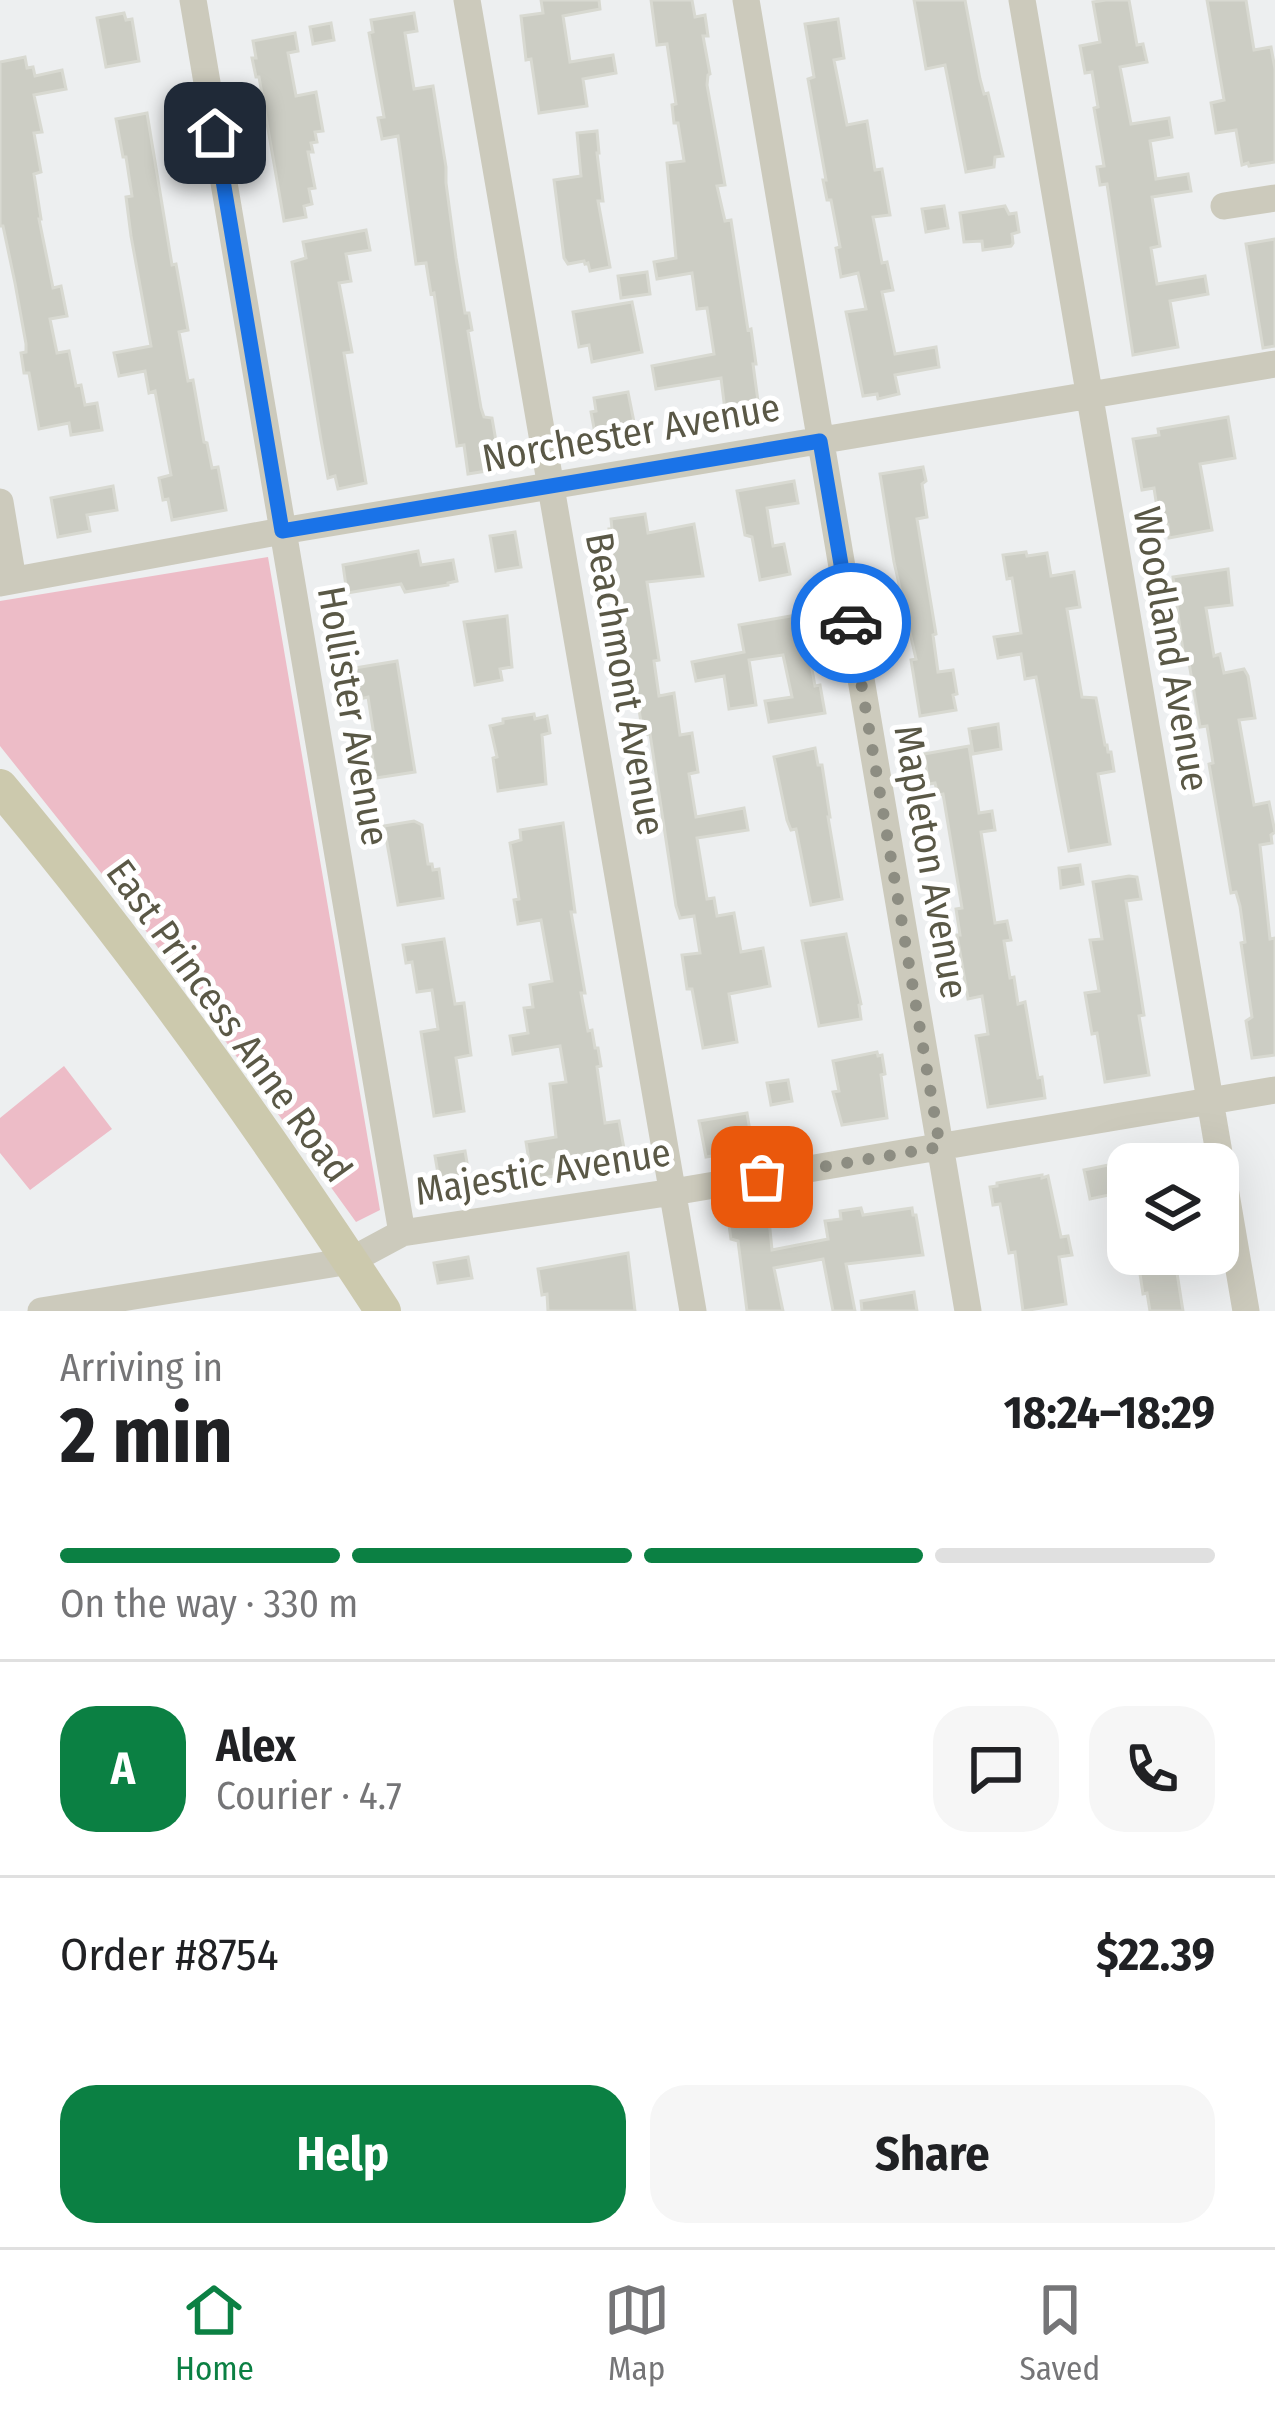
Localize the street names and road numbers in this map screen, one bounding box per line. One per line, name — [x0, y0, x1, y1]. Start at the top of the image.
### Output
street label: Norchester Avenue — [479, 384, 783, 482]
street label: Woodland Avenue — [1123, 503, 1219, 795]
street label: Beachmont Avenue — [576, 529, 674, 839]
street label: Hollister Avenue — [308, 583, 398, 849]
street label: Mapleton Avenue — [884, 722, 978, 1002]
street label: East Princess Anne Road — [97, 851, 361, 1191]
street label: Majestic Avenue — [412, 1129, 674, 1215]

